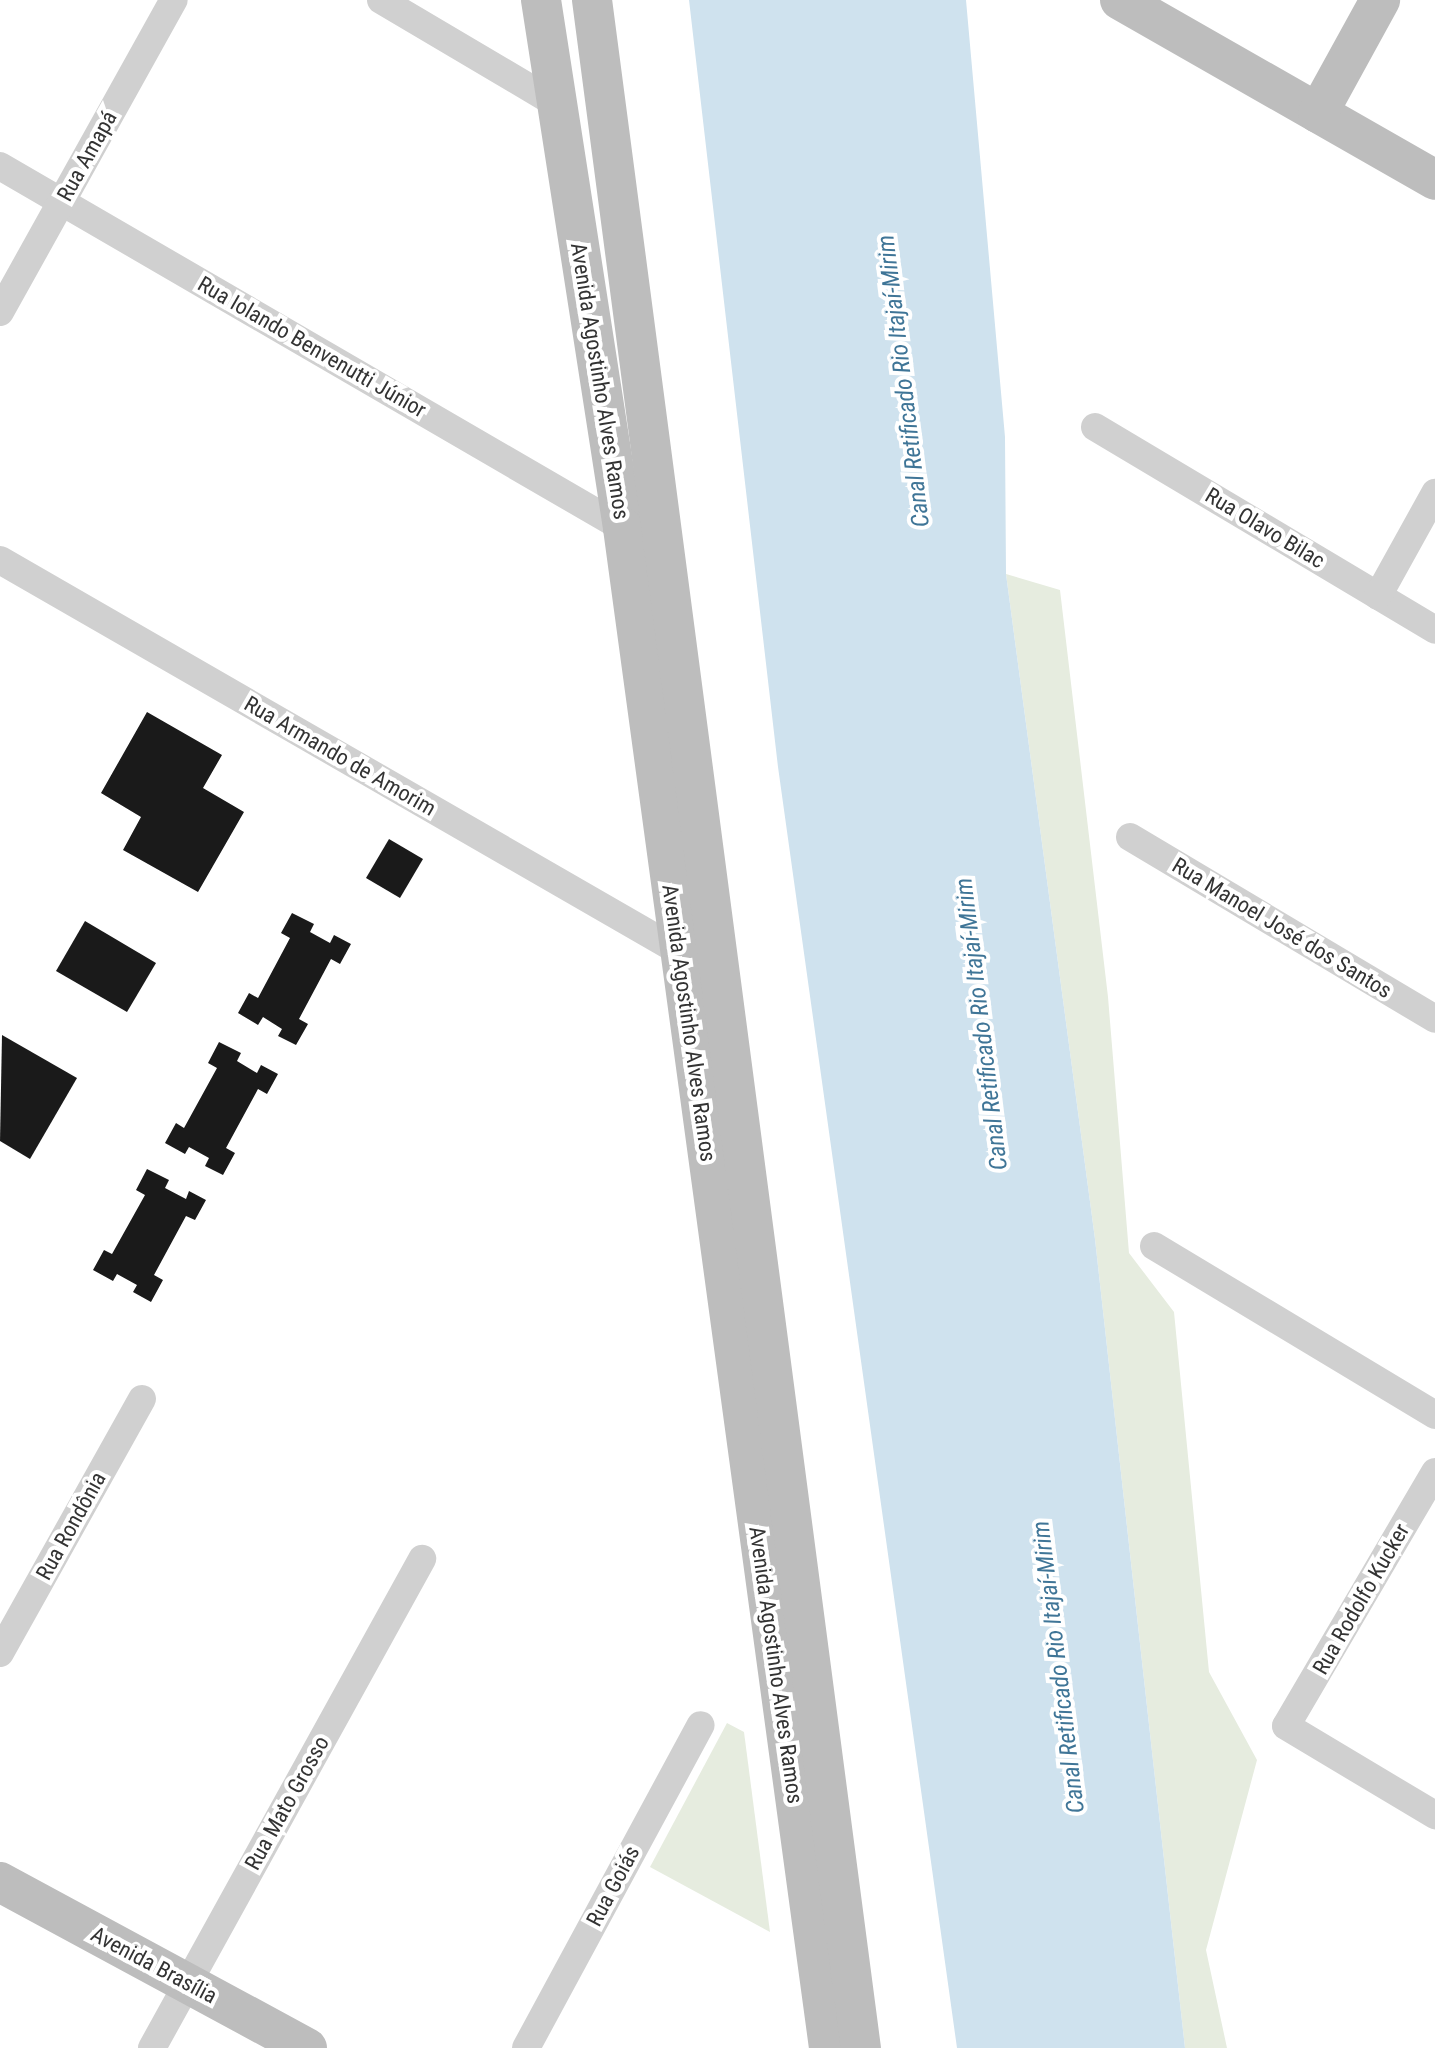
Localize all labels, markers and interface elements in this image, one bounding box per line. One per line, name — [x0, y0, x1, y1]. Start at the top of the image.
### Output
street label: Rua Amapá — [51, 106, 123, 206]
water label: Canal Retificado Rio Itajaí-Mirim — [872, 233, 936, 529]
street label: Avenida Agostinho Alves Ramos — [565, 241, 635, 521]
street label: Rua Iolando Benvenutti Júnior — [193, 271, 431, 423]
street label: Rua Olavo Bilac — [1200, 482, 1330, 574]
street label: Rua Armando de Amorim — [239, 690, 441, 822]
street label: Rua Manoel José dos Santos — [1168, 852, 1396, 1004]
water label: Canal Retificado Rio Itajaí-Mirim — [950, 876, 1014, 1172]
street label: Avenida Agostinho Alves Ramos — [656, 883, 722, 1163]
street label: Rua Rondônia — [30, 1467, 112, 1585]
water label: Canal Retificado Rio Itajaí-Mirim — [1027, 1519, 1091, 1815]
street label: Rua Rodolfo Kucker — [1307, 1519, 1415, 1679]
street label: Avenida Agostinho Alves Ramos — [743, 1525, 809, 1805]
street label: Rua Mato Grosso — [239, 1731, 335, 1875]
street label: Rua Goiás — [581, 1841, 645, 1931]
street label: Avenida Brasília — [87, 1921, 221, 2009]

